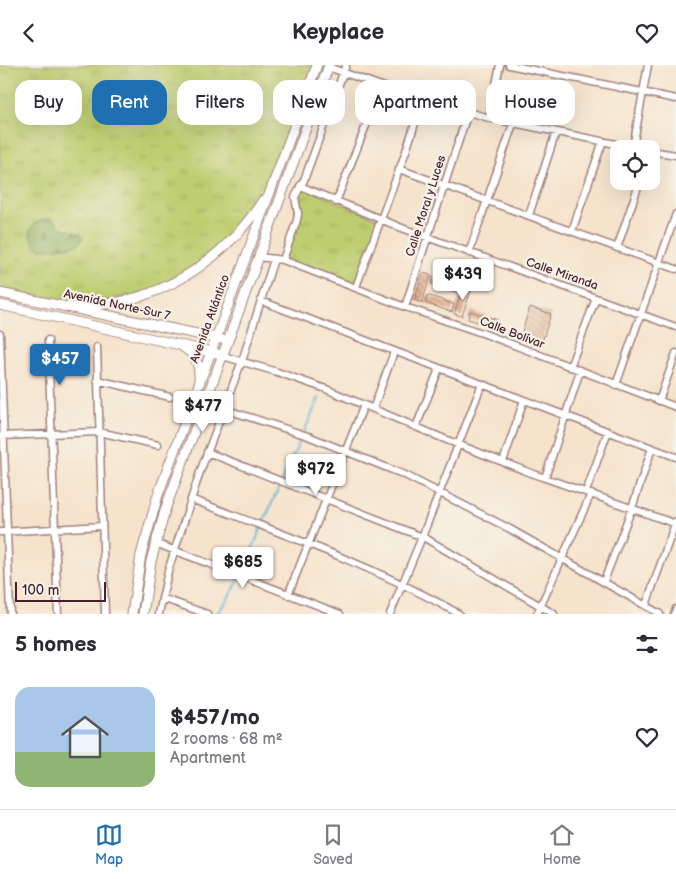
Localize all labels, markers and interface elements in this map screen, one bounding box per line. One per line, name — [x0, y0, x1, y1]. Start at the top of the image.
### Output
icon: back — [15, 19, 43, 47]
text: Keyplace — [292, 19, 384, 46]
icon: heart — [633, 19, 661, 47]
chip: Buy — [15, 80, 82, 125]
chip: Rent — [92, 80, 167, 125]
chip: Filters — [177, 80, 263, 125]
chip: New — [273, 80, 345, 125]
chip: Apartment — [355, 80, 476, 125]
chip: House — [486, 80, 575, 125]
map controls — [610, 140, 660, 190]
button: locate — [610, 140, 660, 190]
street label: Calle Moral y Luces — [403, 154, 449, 258]
street label: Calle Miranda — [524, 255, 600, 293]
pin: $439 — [433, 259, 493, 301]
text: $439 — [444, 265, 482, 284]
street label: Avenida Atlántico — [187, 273, 233, 365]
street label: Avenida Norte-Sur 7 — [62, 286, 172, 324]
street label: Calle Bolívar — [477, 314, 547, 352]
pin: $457 — [30, 343, 90, 386]
text: $457 — [41, 350, 79, 369]
pin: $477 — [173, 391, 233, 433]
text: $477 — [184, 397, 222, 416]
pin: $972 — [286, 453, 346, 496]
text: $972 — [297, 460, 335, 479]
pin: $685 — [213, 547, 273, 589]
text: $685 — [223, 553, 263, 572]
scale bar — [15, 579, 106, 602]
text: 100 m — [22, 582, 59, 599]
icon: filters — [633, 630, 661, 658]
text: 5 homes — [15, 632, 97, 657]
text: $457/mo — [170, 705, 260, 730]
icon: home — [55, 707, 115, 767]
icon: heart — [633, 723, 661, 751]
text: 2 rooms · 68 m² — [170, 730, 283, 749]
text: Apartment — [170, 749, 246, 768]
tab: Map — [95, 821, 123, 868]
tab: Saved — [313, 821, 353, 868]
tab: Home — [543, 821, 581, 868]

